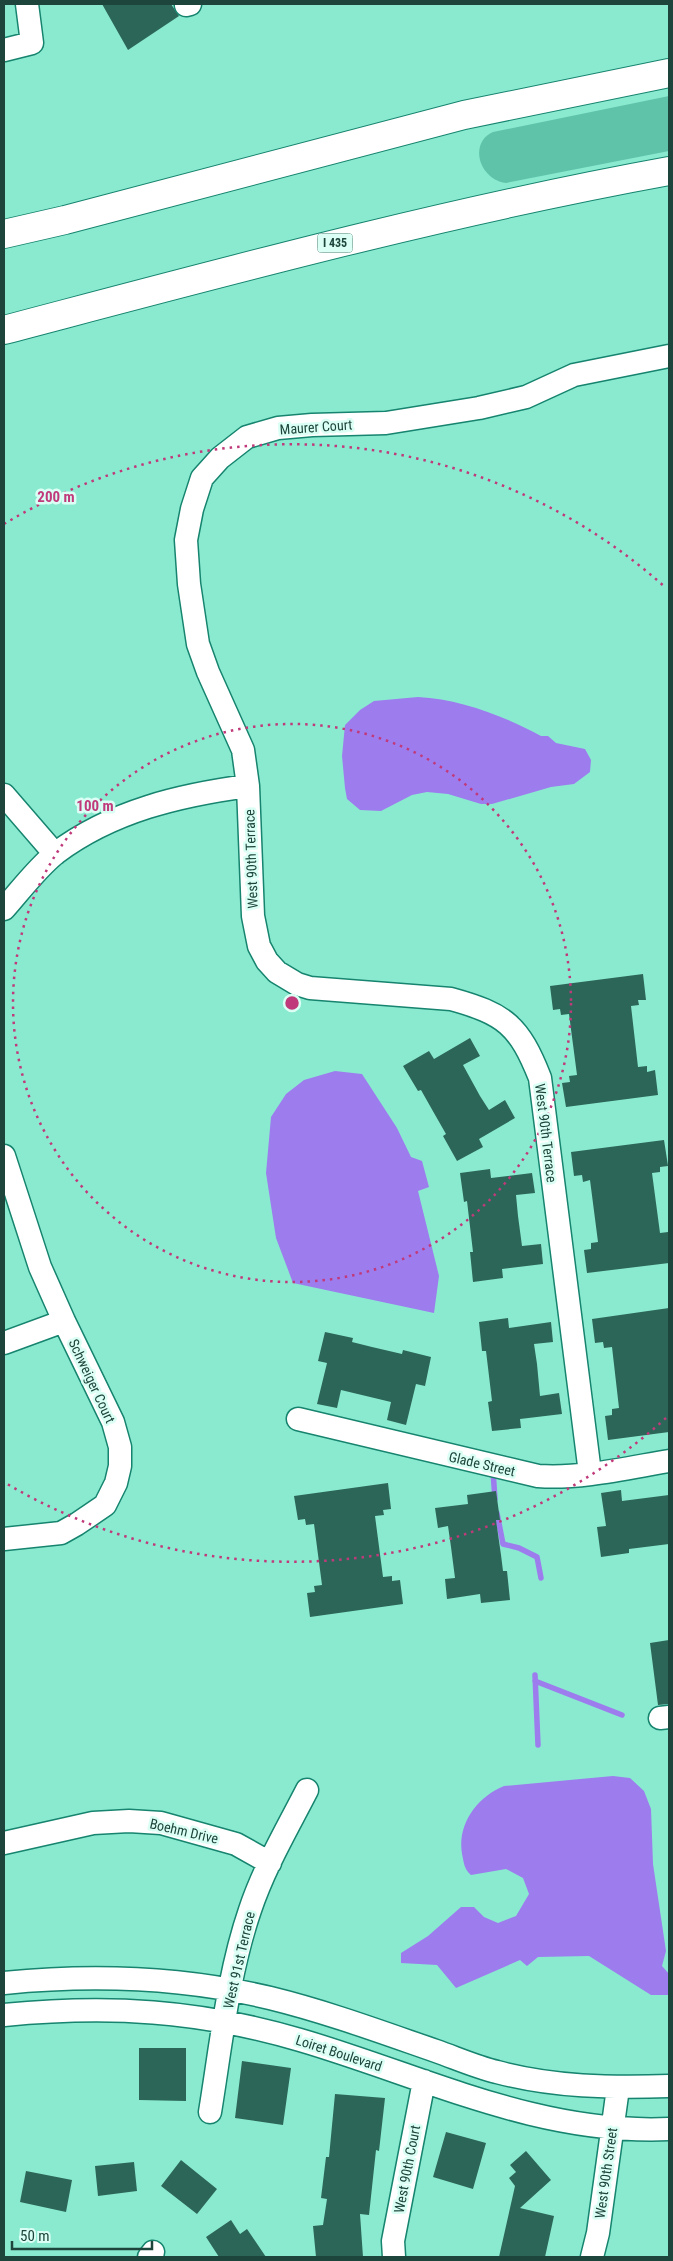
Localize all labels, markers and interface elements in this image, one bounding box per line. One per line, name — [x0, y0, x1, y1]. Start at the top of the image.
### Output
road number: I 435 — [318, 234, 352, 252]
street label: Maurer Court — [279, 416, 353, 438]
text: 200 m — [37, 488, 75, 506]
text: 100 m — [76, 797, 114, 815]
street label: West 90th Terrace — [241, 809, 261, 909]
centre of rings — [283, 994, 301, 1012]
street label: West 90th Terrace — [532, 1083, 560, 1184]
street label: Schweiger Court — [66, 1336, 118, 1426]
street label: Glade Street — [447, 1449, 517, 1479]
street label: Boehm Drive — [148, 1815, 220, 1847]
street label: West 91st Terrace — [220, 1909, 258, 2010]
street label: Loiret Boulevard — [294, 2032, 384, 2074]
street label: West 90th Court — [391, 2124, 423, 2214]
street label: West 90th Street — [592, 2127, 620, 2219]
scale bar — [12, 2218, 152, 2250]
text: 50 m — [20, 2227, 50, 2245]

